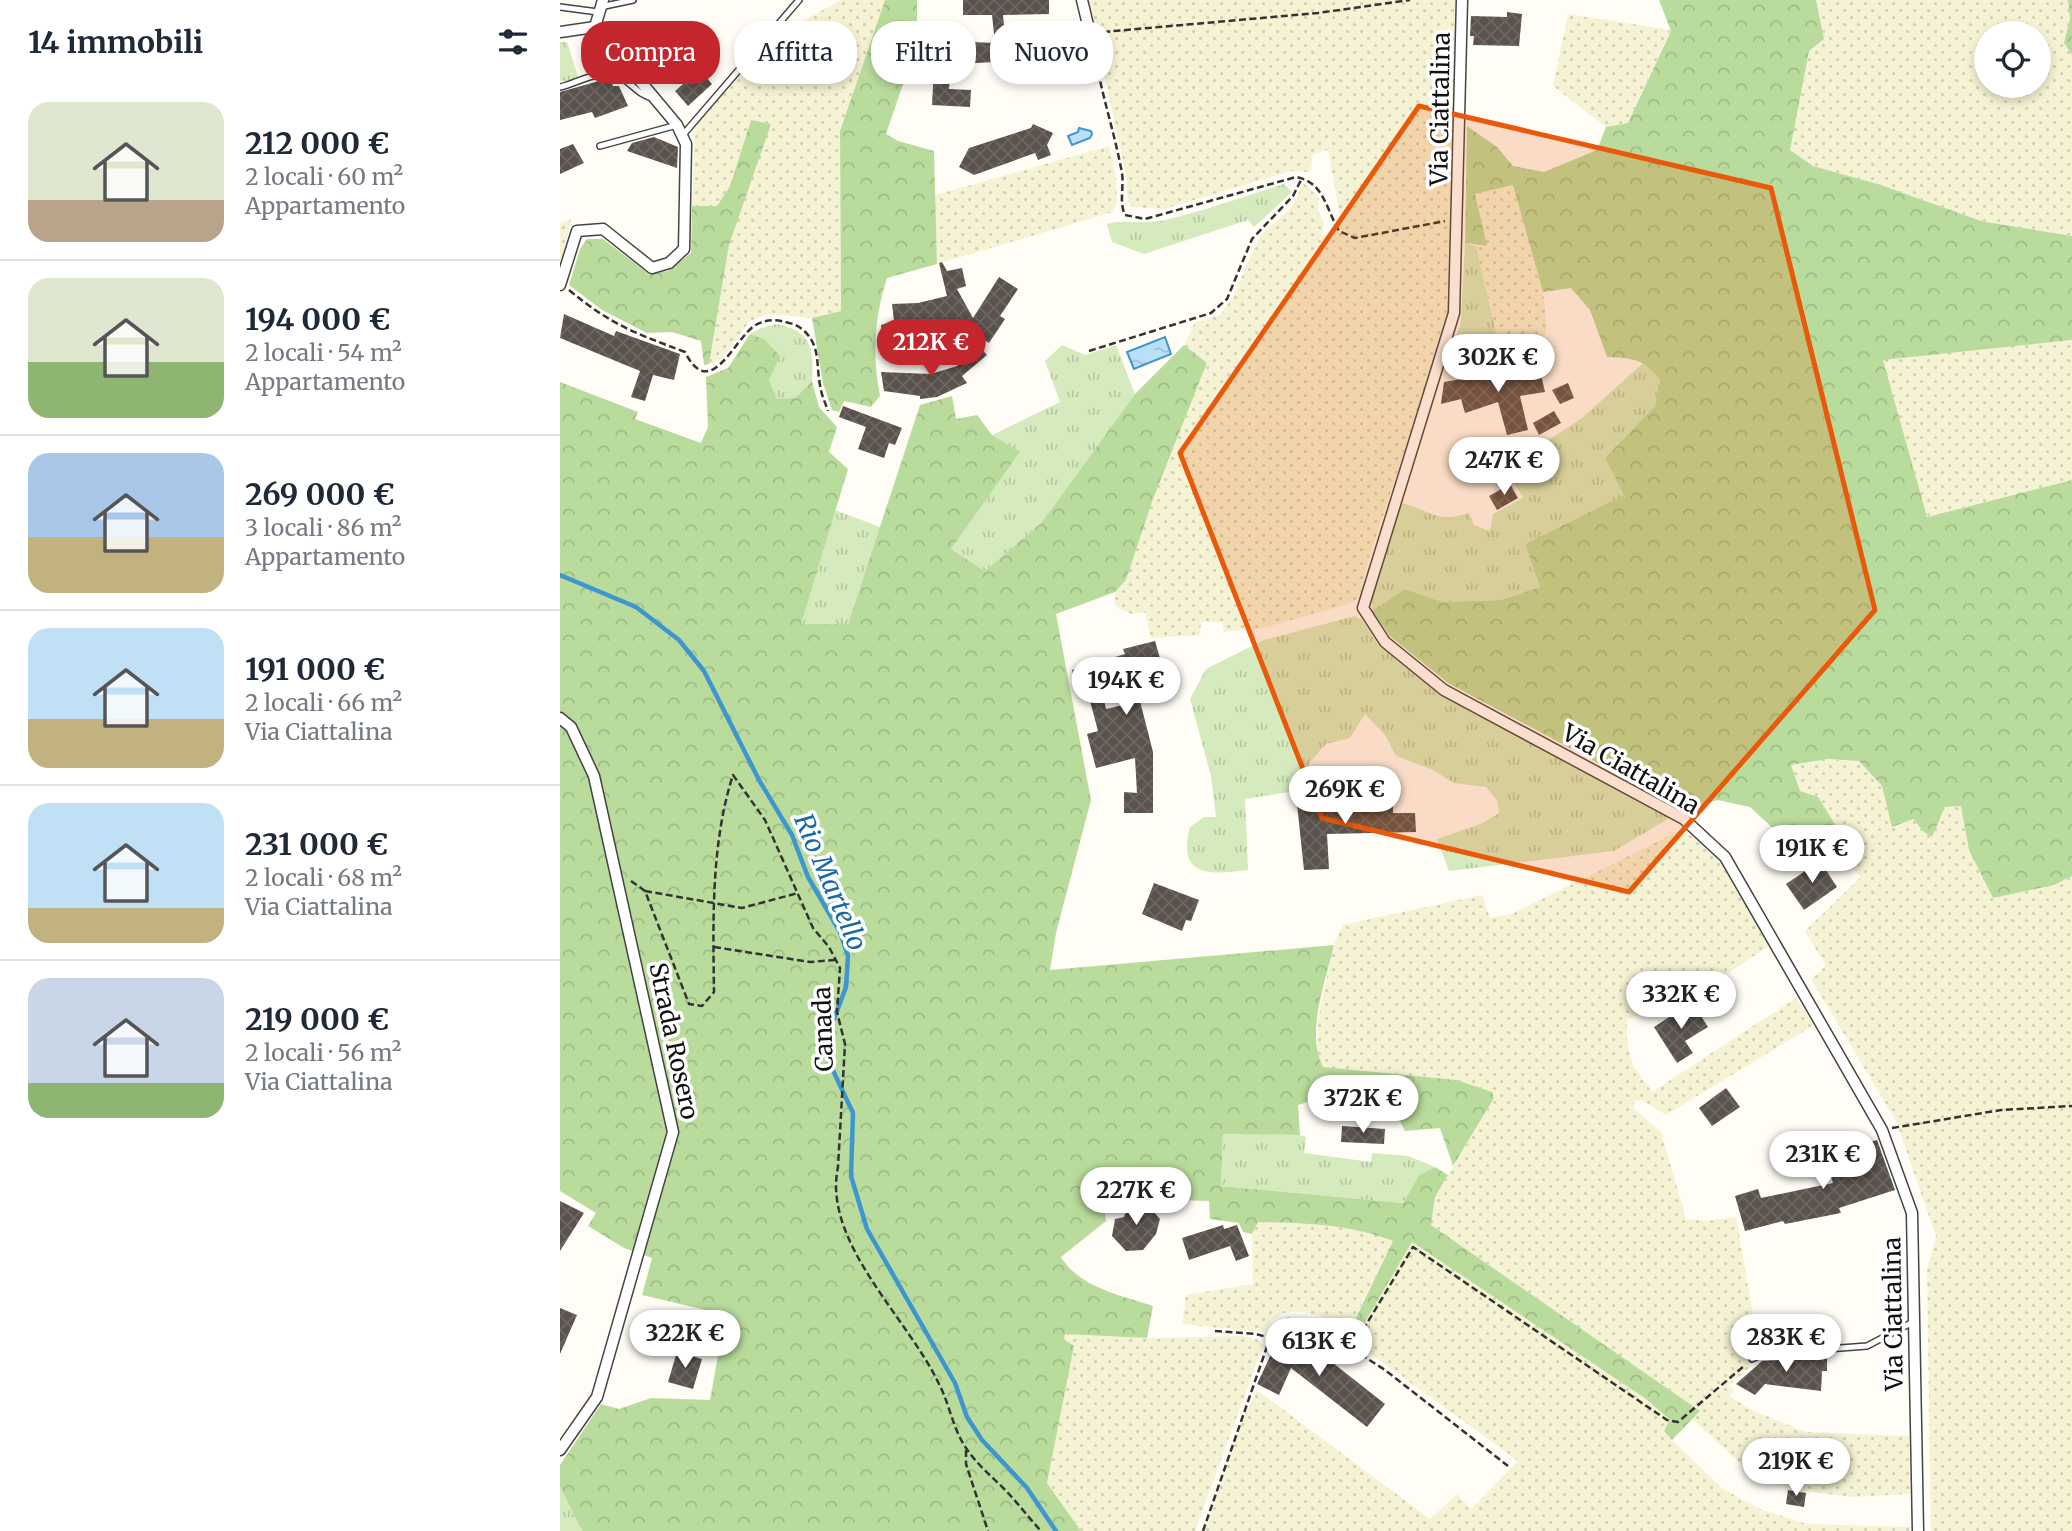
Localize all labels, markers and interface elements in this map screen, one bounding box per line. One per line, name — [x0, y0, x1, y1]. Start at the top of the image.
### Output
chip: Compra — [581, 21, 720, 84]
chip: Affitta — [734, 21, 857, 84]
chip: Filtri — [871, 21, 976, 84]
chip: Nuovo — [990, 21, 1113, 84]
map controls — [1974, 21, 2051, 98]
button: locate — [1974, 21, 2051, 98]
text: 14 immobili — [28, 23, 203, 61]
icon: filters — [494, 23, 532, 61]
street label: Via Ciattalina — [1423, 32, 1457, 187]
text: 212 000 € — [245, 124, 390, 162]
icon: home — [84, 130, 168, 214]
text: 2 locali · 60 m² — [245, 162, 403, 191]
text: Appartamento — [245, 191, 405, 220]
text: 194 000 € — [245, 300, 391, 338]
icon: home — [84, 306, 168, 390]
pin: 212K € — [874, 320, 988, 379]
text: 212K € — [893, 327, 969, 356]
pin: 302K € — [1441, 334, 1555, 394]
text: 2 locali · 54 m² — [245, 338, 402, 367]
text: 302K € — [1458, 342, 1538, 371]
text: Appartamento — [245, 367, 405, 396]
pin: 247K € — [1447, 438, 1561, 497]
text: 247K € — [1465, 445, 1543, 474]
text: 269 000 € — [245, 475, 395, 513]
icon: home — [84, 481, 168, 565]
text: 3 locali · 86 m² — [245, 513, 401, 542]
text: Appartamento — [245, 542, 405, 571]
text: 191 000 € — [245, 650, 385, 688]
icon: home — [84, 656, 168, 740]
pin: 194K € — [1069, 658, 1183, 717]
text: 194K € — [1087, 665, 1165, 694]
text: 2 locali · 66 m² — [245, 688, 402, 717]
text: Via Ciattalina — [245, 717, 393, 746]
street label: Via Ciattalina — [1556, 717, 1706, 821]
pin: 269K € — [1288, 766, 1402, 826]
text: 269K € — [1305, 774, 1385, 803]
water label: Rio Martello — [787, 809, 875, 955]
text: 231 000 € — [245, 825, 388, 863]
pin: 191K € — [1755, 826, 1869, 885]
icon: home — [84, 831, 168, 915]
text: 191K € — [1775, 833, 1849, 862]
text: 2 locali · 68 m² — [245, 863, 402, 892]
text: Via Ciattalina — [245, 892, 393, 921]
street label: Strada Rosero — [642, 960, 706, 1122]
pin: 332K € — [1624, 972, 1738, 1031]
text: 332K € — [1642, 979, 1720, 1008]
street label: Canada — [806, 986, 840, 1072]
text: 219 000 € — [245, 1000, 389, 1038]
icon: home — [84, 1006, 168, 1090]
text: 2 locali · 56 m² — [245, 1038, 401, 1067]
text: Via Ciattalina — [245, 1067, 393, 1096]
pin: 372K € — [1306, 1076, 1420, 1135]
text: 372K € — [1324, 1083, 1402, 1112]
pin: 231K € — [1766, 1132, 1880, 1191]
text: 231K € — [1785, 1139, 1861, 1168]
pin: 227K € — [1079, 1168, 1193, 1227]
text: 227K € — [1096, 1175, 1176, 1204]
street label: Via Ciattalina — [1876, 1237, 1910, 1392]
pin: 322K € — [628, 1310, 742, 1370]
pin: 283K € — [1729, 1314, 1843, 1374]
text: 322K € — [646, 1318, 724, 1347]
pin: 613K € — [1262, 1318, 1376, 1378]
text: 283K € — [1746, 1322, 1826, 1351]
text: 613K € — [1281, 1326, 1357, 1355]
pin: 219K € — [1739, 1438, 1853, 1498]
text: 219K € — [1758, 1446, 1834, 1475]

